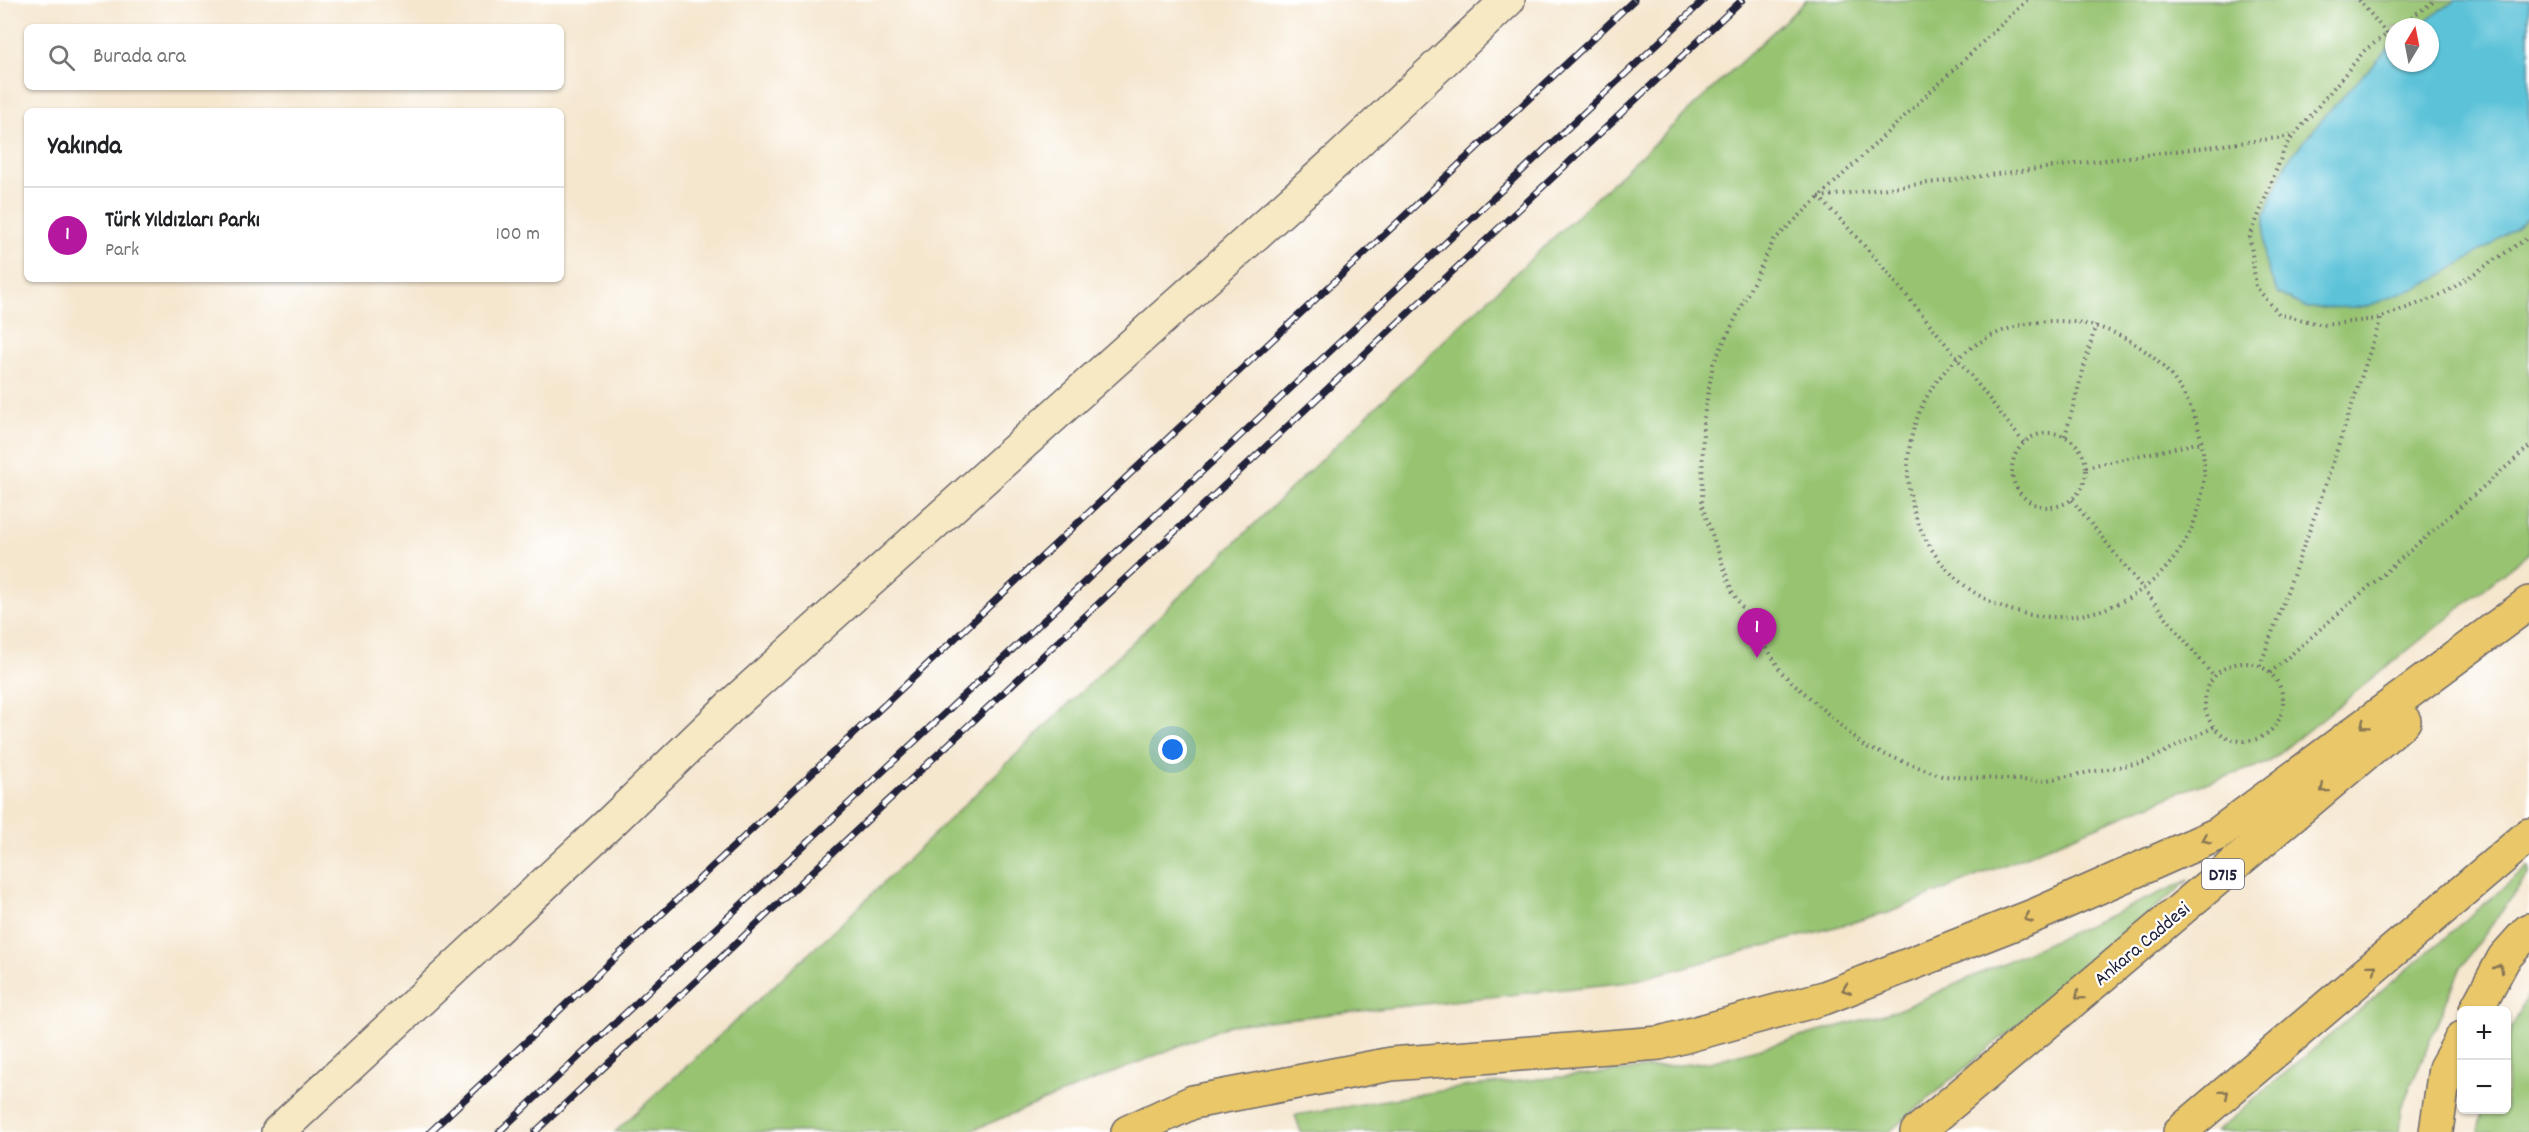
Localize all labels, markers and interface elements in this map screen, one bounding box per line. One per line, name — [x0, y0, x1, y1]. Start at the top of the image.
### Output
north arrow — [2385, 18, 2439, 72]
search box — [24, 24, 564, 90]
icon: search — [45, 41, 78, 74]
text: Burada ara — [93, 42, 186, 73]
text: Yakında — [48, 129, 122, 166]
text: Türk Yıldızları Parkı — [105, 206, 260, 237]
text: 1 — [65, 221, 70, 249]
text: 100 m — [496, 221, 540, 249]
text: Park — [105, 237, 139, 265]
pin: 1 — [1738, 608, 1776, 658]
one-way arrow — [2359, 718, 2370, 729]
your location — [1158, 735, 1187, 764]
one-way arrow — [2320, 781, 2331, 792]
one-way arrow — [2201, 832, 2212, 844]
road number: D715 — [2202, 859, 2244, 889]
street label: Ankara Caddesi — [2089, 896, 2197, 994]
one-way arrow — [2023, 911, 2033, 924]
one-way arrow — [2492, 963, 2503, 974]
one-way arrow — [2366, 964, 2377, 975]
one-way arrow — [1841, 982, 1852, 994]
one-way arrow — [2075, 988, 2086, 999]
map controls — [2457, 1006, 2511, 1114]
button: + — [2457, 1006, 2511, 1060]
button: − — [2457, 1060, 2511, 1114]
one-way arrow — [2218, 1090, 2229, 1101]

